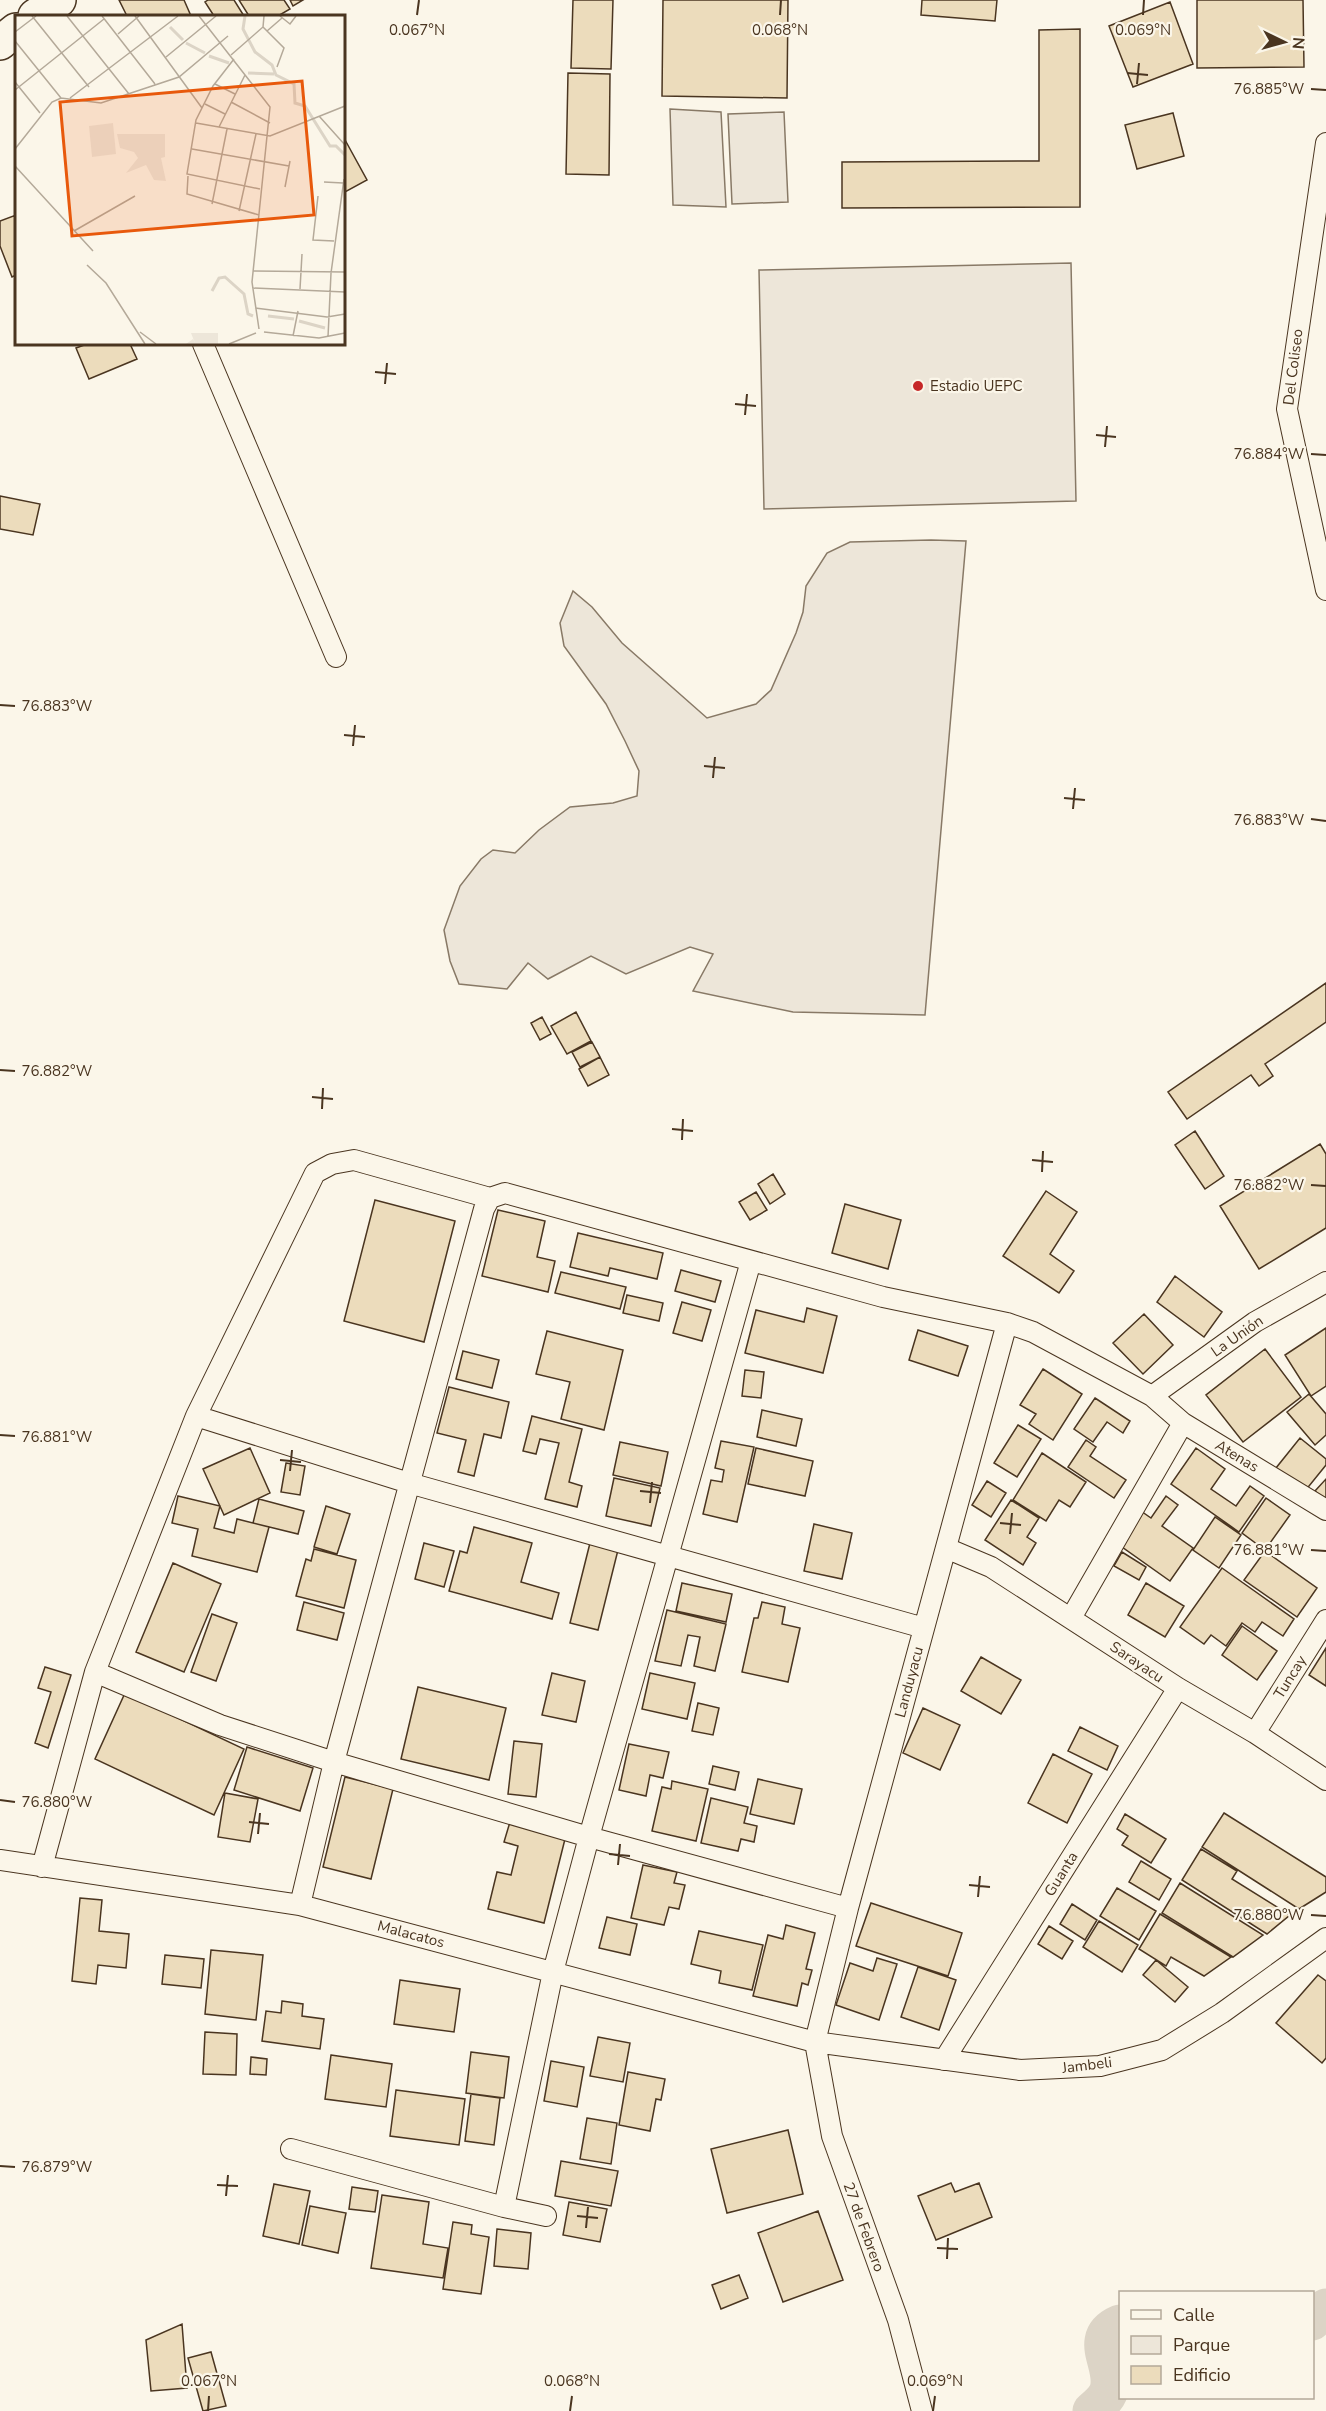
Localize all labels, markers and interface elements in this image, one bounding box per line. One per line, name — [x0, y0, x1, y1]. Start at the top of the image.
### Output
north arrow — [1254, 12, 1314, 72]
inset map — [15, 15, 345, 345]
text: 0.067°N — [389, 20, 445, 40]
text: 0.068°N — [752, 20, 808, 40]
text: 0.069°N — [1115, 20, 1171, 40]
text: N — [1286, 36, 1309, 50]
text: 76.885°W — [1234, 79, 1305, 99]
street label: Del Coliseo — [1278, 328, 1308, 406]
place label: Estadio UEPC — [930, 376, 1023, 396]
marker: Estadio UEPC — [911, 379, 925, 393]
text: 76.884°W — [1234, 444, 1305, 464]
text: 76.883°W — [22, 696, 93, 716]
text: 76.883°W — [1234, 810, 1305, 830]
text: 76.882°W — [22, 1061, 93, 1081]
text: 76.882°W — [1234, 1175, 1305, 1195]
street label: La Unión — [1207, 1311, 1267, 1361]
text: 76.881°W — [22, 1427, 93, 1447]
street label: Atenas — [1211, 1435, 1263, 1477]
text: 76.881°W — [1234, 1540, 1305, 1560]
street label: Sarayacu — [1106, 1637, 1168, 1687]
street label: Landuyacu — [890, 1644, 928, 1720]
street label: Tuncay — [1269, 1651, 1311, 1702]
text: 76.880°W — [22, 1792, 93, 1812]
street label: Guanta — [1040, 1848, 1082, 1900]
text: 76.880°W — [1234, 1905, 1305, 1925]
street label: Malacatos — [375, 1915, 447, 1953]
street label: Jambeli — [1060, 2052, 1113, 2078]
text: 76.879°W — [22, 2157, 93, 2177]
street label: 27 de Febrero — [839, 2179, 889, 2275]
legend — [1119, 2291, 1314, 2399]
text: Calle — [1173, 2303, 1215, 2327]
text: Parque — [1173, 2333, 1230, 2357]
text: Edificio — [1173, 2363, 1231, 2387]
text: 0.067°N — [181, 2371, 237, 2391]
text: 0.068°N — [544, 2371, 600, 2391]
text: 0.069°N — [907, 2371, 963, 2391]

